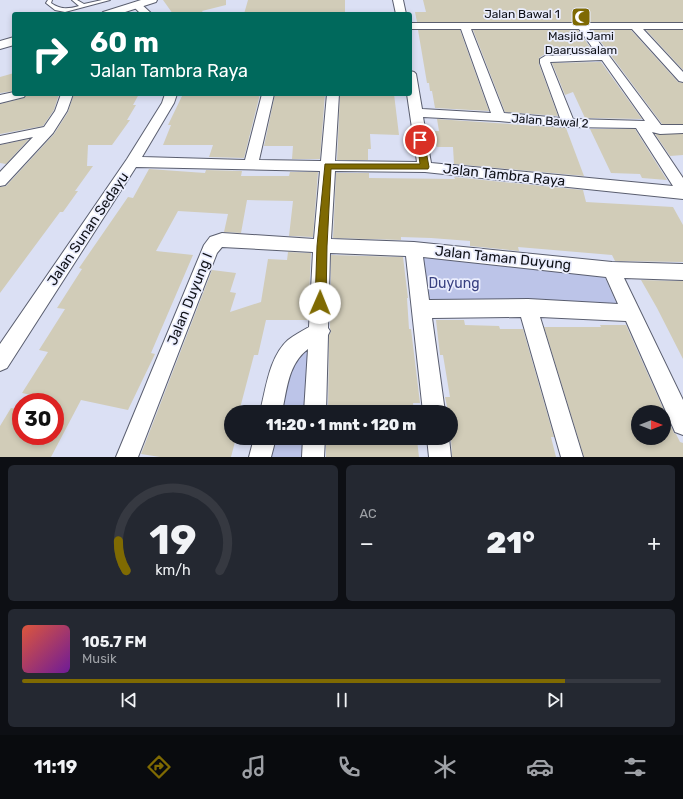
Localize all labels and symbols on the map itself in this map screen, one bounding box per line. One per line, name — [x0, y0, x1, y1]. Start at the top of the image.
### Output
mosque icon: Masjid Jami Daarussalam — [570, 6, 592, 28]
street label: Jalan Bawal 1 — [484, 7, 560, 21]
place label: Masjid Jami Daarussalam — [545, 29, 617, 57]
street label: Jalan Bawal 2 — [511, 111, 589, 131]
pin — [403, 123, 437, 157]
street label: Jalan Tambra Raya — [442, 160, 566, 190]
street label: Jalan Sunan Sedayu — [44, 169, 132, 289]
street label: Jalan Taman Duyung — [434, 242, 572, 274]
street label: Jalan Duyung I — [164, 250, 216, 348]
park label: Duyung — [428, 275, 480, 292]
position arrow — [299, 282, 341, 324]
speed limit sign: 30 — [12, 393, 64, 445]
north arrow — [631, 405, 671, 445]

